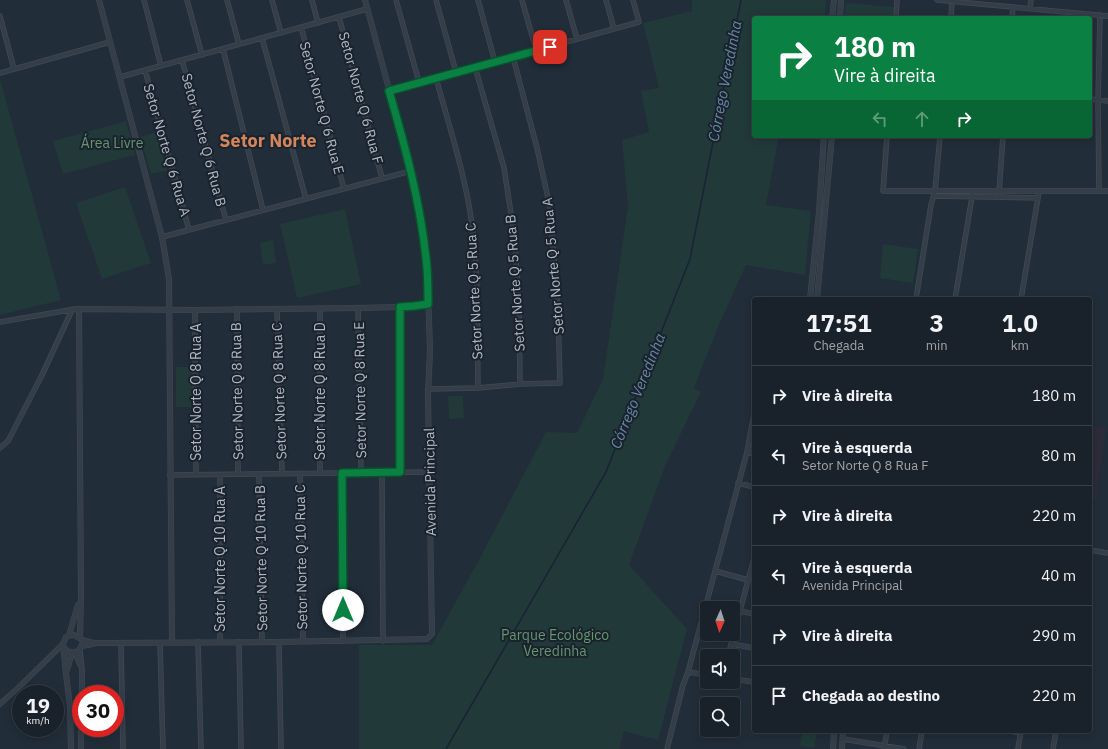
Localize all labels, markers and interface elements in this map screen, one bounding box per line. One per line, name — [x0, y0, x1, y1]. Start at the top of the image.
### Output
water label: Córrego Veredinha — [703, 19, 746, 143]
text: 180 m — [834, 28, 916, 65]
street label: Setor Norte Q 6 Rua F — [335, 30, 387, 166]
pin — [533, 30, 567, 64]
icon: right — [768, 32, 820, 84]
icon: arrive — [539, 36, 561, 58]
street label: Setor Norte Q 6 Rua E — [296, 40, 348, 176]
text: Vire à direita — [834, 64, 936, 87]
street label: Setor Norte Q 6 Rua B — [178, 71, 230, 209]
street label: Setor Norte Q 6 Rua A — [139, 82, 195, 219]
icon: left — [869, 108, 891, 130]
icon: ahead — [911, 108, 933, 130]
icon: right — [953, 108, 975, 130]
district label: Setor Norte — [219, 129, 317, 152]
park label: Área Livre — [81, 133, 144, 152]
street label: Setor Norte Q 5 Rua A — [538, 197, 568, 335]
street label: Setor Norte Q 5 Rua B — [501, 214, 529, 352]
street label: Setor Norte Q 5 Rua C — [461, 222, 487, 360]
text: 17:51 — [806, 307, 872, 339]
text: 3 — [929, 307, 944, 339]
text: 1.0 — [1002, 307, 1038, 339]
street label: Setor Norte Q 8 Rua B — [227, 322, 247, 460]
street label: Setor Norte Q 8 Rua C — [268, 322, 290, 460]
street label: Setor Norte Q 8 Rua D — [311, 322, 329, 460]
street label: Setor Norte Q 8 Rua E — [350, 322, 370, 458]
street label: Setor Norte Q 8 Rua A — [187, 323, 205, 461]
water label: Córrego Veredinha — [606, 330, 669, 451]
text: Chegada — [813, 337, 864, 354]
text: min — [926, 337, 948, 354]
text: km — [1011, 337, 1029, 354]
icon: right — [768, 385, 790, 407]
text: Vire à direita — [802, 386, 892, 405]
text: 180 m — [1032, 386, 1076, 405]
street label: Avenida Principal — [420, 427, 440, 536]
text: Vire à esquerda — [802, 438, 912, 457]
icon: left — [768, 445, 790, 467]
text: 80 m — [1041, 446, 1076, 465]
text: Setor Norte Q 8 Rua F — [802, 457, 928, 474]
street label: Setor Norte Q 10 Rua C — [291, 484, 311, 630]
street label: Setor Norte Q 10 Rua B — [251, 485, 271, 631]
street label: Setor Norte Q 10 Rua A — [211, 486, 229, 632]
icon: right — [768, 505, 790, 527]
text: Vire à direita — [802, 506, 892, 525]
text: 220 m — [1032, 506, 1076, 525]
text: Vire à esquerda — [802, 558, 912, 577]
icon: left — [768, 565, 790, 587]
text: 40 m — [1041, 566, 1076, 585]
text: Avenida Principal — [802, 577, 903, 594]
position arrow — [322, 589, 364, 631]
north arrow — [700, 601, 740, 641]
map controls — [700, 601, 740, 737]
icon: right — [768, 625, 790, 647]
park label: Parque Ecológico Veredinha — [501, 626, 609, 660]
text: Vire à direita — [802, 626, 892, 645]
text: 290 m — [1032, 626, 1076, 645]
button: sound — [700, 649, 740, 689]
speed limit sign: 30 — [72, 685, 124, 737]
icon: arrive — [768, 685, 790, 707]
text: Chegada ao destino — [802, 686, 940, 705]
text: 220 m — [1032, 686, 1076, 705]
text: 19 — [26, 692, 50, 719]
button: search — [700, 697, 740, 737]
text: km/h — [26, 714, 50, 727]

